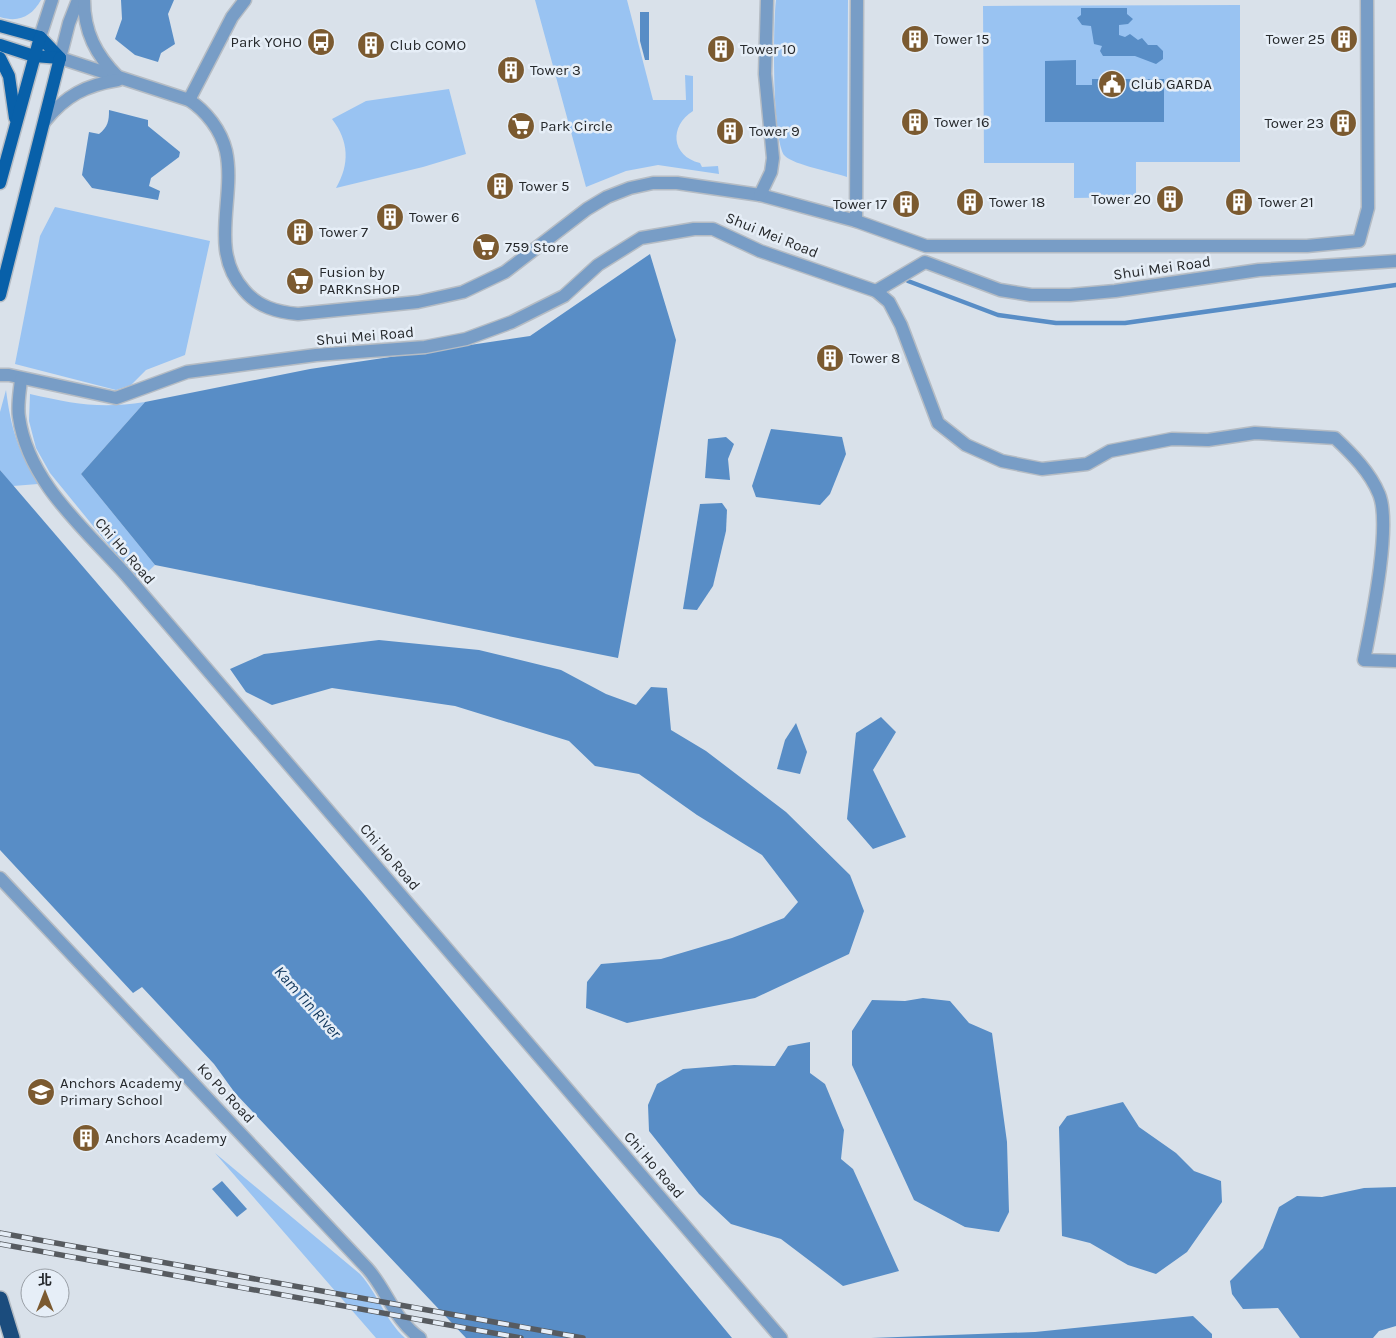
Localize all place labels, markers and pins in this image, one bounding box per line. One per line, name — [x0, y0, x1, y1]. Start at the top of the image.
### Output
building icon: Tower 15 — [900, 24, 930, 54]
building icon: Tower 25 — [1329, 24, 1359, 54]
bus stop icon: Park YOHO — [306, 27, 336, 57]
building icon: Club COMO — [356, 30, 386, 60]
place label: Tower 15 — [934, 30, 990, 48]
place label: Tower 25 — [1266, 30, 1325, 48]
place label: Park YOHO — [231, 33, 302, 51]
building icon: Tower 10 — [706, 34, 736, 64]
place label: Club COMO — [390, 36, 466, 54]
place label: Tower 10 — [740, 40, 796, 58]
building icon: Tower 3 — [496, 55, 526, 85]
place label: Tower 3 — [530, 61, 581, 79]
public building icon: Club GARDA — [1097, 69, 1127, 99]
place label: Club GARDA — [1131, 75, 1212, 93]
building icon: Tower 16 — [900, 107, 930, 137]
building icon: Tower 23 — [1328, 108, 1358, 138]
supermarket icon: Park Circle — [506, 111, 536, 141]
place label: Tower 16 — [934, 113, 990, 131]
place label: Tower 23 — [1264, 114, 1324, 132]
building icon: Tower 9 — [715, 116, 745, 146]
place label: Park Circle — [540, 117, 613, 135]
place label: Tower 9 — [749, 122, 800, 140]
building icon: Tower 5 — [485, 171, 515, 201]
place label: Tower 5 — [519, 177, 570, 195]
building icon: Tower 20 — [1155, 184, 1185, 214]
building icon: Tower 18 — [955, 187, 985, 217]
building icon: Tower 21 — [1224, 187, 1254, 217]
building icon: Tower 17 — [891, 189, 921, 219]
place label: Tower 20 — [1091, 190, 1151, 208]
place label: Tower 18 — [989, 193, 1045, 211]
place label: Tower 21 — [1258, 193, 1314, 211]
place label: Tower 17 — [833, 195, 887, 213]
building icon: Tower 6 — [375, 202, 405, 232]
place label: Tower 6 — [409, 208, 460, 226]
building icon: Tower 7 — [285, 217, 315, 247]
place label: Tower 7 — [319, 223, 368, 241]
supermarket icon: 759 Store — [471, 232, 501, 262]
place label: 759 Store — [505, 238, 569, 256]
place label: Fusion by PARKnSHOP — [319, 263, 400, 298]
supermarket icon: Fusion by PARKnSHOP — [285, 266, 315, 296]
building icon: Tower 8 — [815, 343, 845, 373]
place label: Tower 8 — [849, 349, 900, 367]
place label: Anchors Academy Primary School — [60, 1074, 182, 1109]
school or university icon: Anchors Academy Primary School — [26, 1077, 56, 1107]
building icon: Anchors Academy — [71, 1123, 101, 1153]
place label: Anchors Academy — [105, 1129, 227, 1147]

